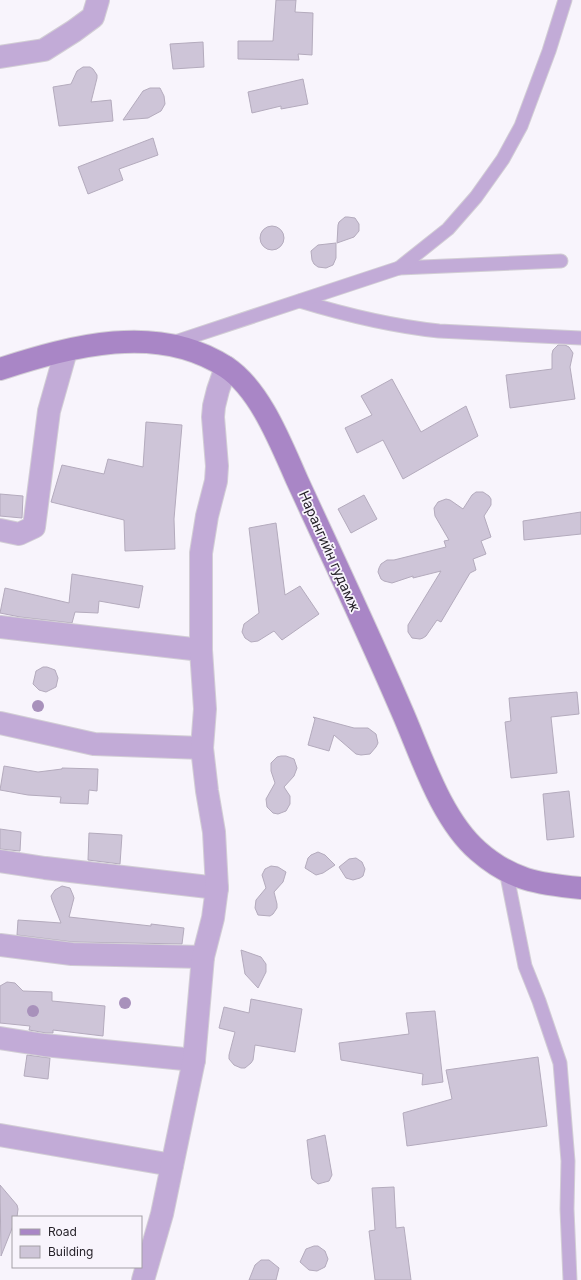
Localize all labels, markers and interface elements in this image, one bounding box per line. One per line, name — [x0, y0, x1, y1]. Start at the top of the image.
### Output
street label: Нарангийн гудамж — [296, 488, 364, 614]
legend — [12, 1216, 142, 1268]
text: Road — [48, 1224, 77, 1239]
text: Building — [48, 1244, 93, 1259]

